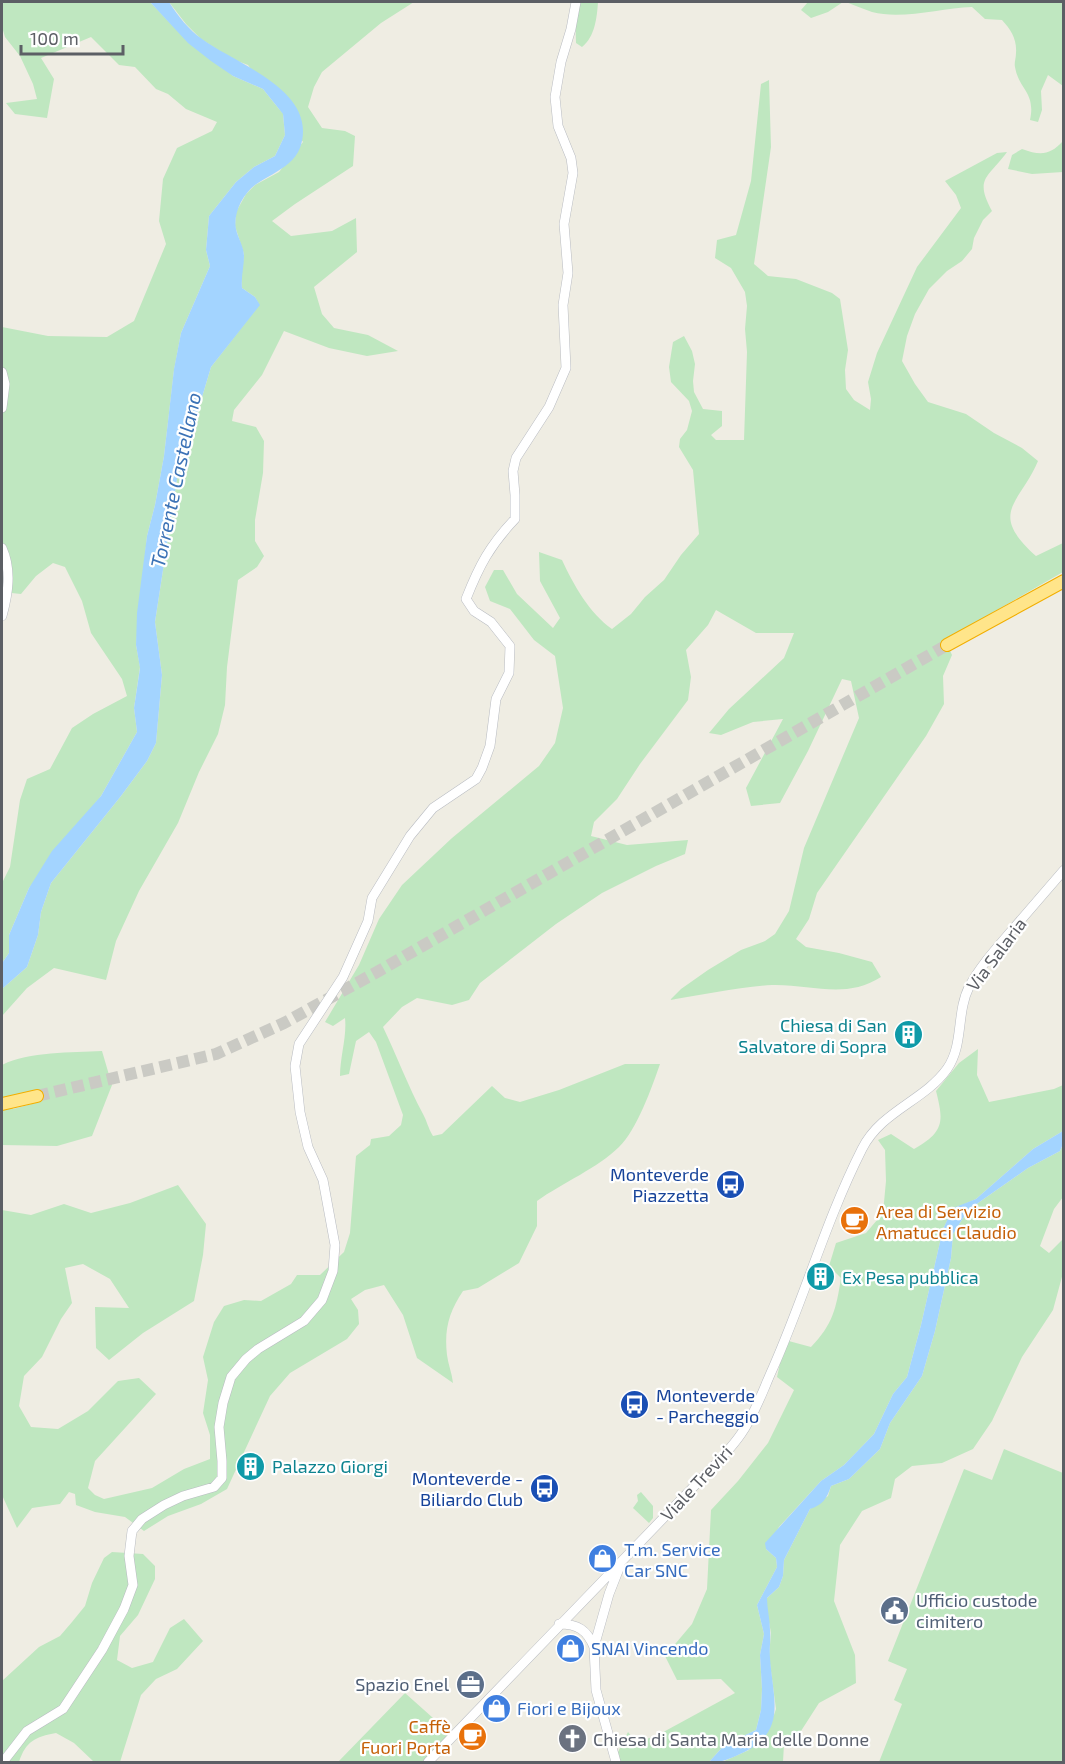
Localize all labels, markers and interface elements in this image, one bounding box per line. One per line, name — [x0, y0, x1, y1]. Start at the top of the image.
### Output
scale bar — [21, 18, 123, 56]
text: 100 m — [30, 27, 79, 49]
water label: Torrente Castellano — [145, 390, 205, 570]
street label: Via Salaria — [961, 913, 1031, 995]
place label: Chiesa di San Salvatore di Sopra — [738, 1014, 887, 1057]
building icon: Chiesa di San Salvatore di Sopra — [892, 1019, 924, 1051]
place label: Monteverde Piazzetta — [610, 1163, 709, 1206]
bus stop icon: Monteverde Piazzetta — [714, 1168, 746, 1200]
place label: Area di Servizio Amatucci Claudio — [876, 1200, 1017, 1243]
cafe icon: Area di Servizio Amatucci Claudio — [839, 1205, 871, 1237]
building icon: Ex Pesa pubblica — [805, 1261, 837, 1293]
place label: Ex Pesa pubblica — [842, 1266, 979, 1288]
place label: Monteverde - Parcheggio — [656, 1384, 759, 1427]
bus stop icon: Monteverde - Parcheggio — [619, 1389, 651, 1421]
street label: Viale Treviri — [656, 1441, 736, 1525]
building icon: Palazzo Giorgi — [235, 1450, 267, 1482]
place label: Palazzo Giorgi — [272, 1455, 388, 1477]
place label: Monteverde - Biliardo Club — [412, 1467, 523, 1510]
bus stop icon: Monteverde - Biliardo Club — [528, 1472, 560, 1504]
place label: T.m. Service Car SNC — [624, 1538, 721, 1581]
shop icon: T.m. Service Car SNC — [587, 1543, 619, 1575]
place label: Ufficio custode cimitero — [916, 1589, 1037, 1632]
public building icon: Ufficio custode cimitero — [879, 1594, 911, 1626]
shop icon: SNAI Vincendo — [554, 1632, 586, 1664]
place label: SNAI Vincendo — [591, 1637, 709, 1659]
office icon: Spazio Enel — [454, 1668, 486, 1700]
place label: Spazio Enel — [355, 1673, 450, 1695]
shop icon: Fiori e Bijoux — [480, 1692, 512, 1724]
place label: Fiori e Bijoux — [517, 1697, 621, 1719]
place label: Caffè Fuori Porta — [361, 1715, 451, 1758]
cafe icon: Caffè Fuori Porta — [456, 1720, 488, 1752]
church icon: Chiesa di Santa Maria delle Donne — [556, 1723, 588, 1755]
place label: Chiesa di Santa Maria delle Donne — [593, 1728, 869, 1750]

